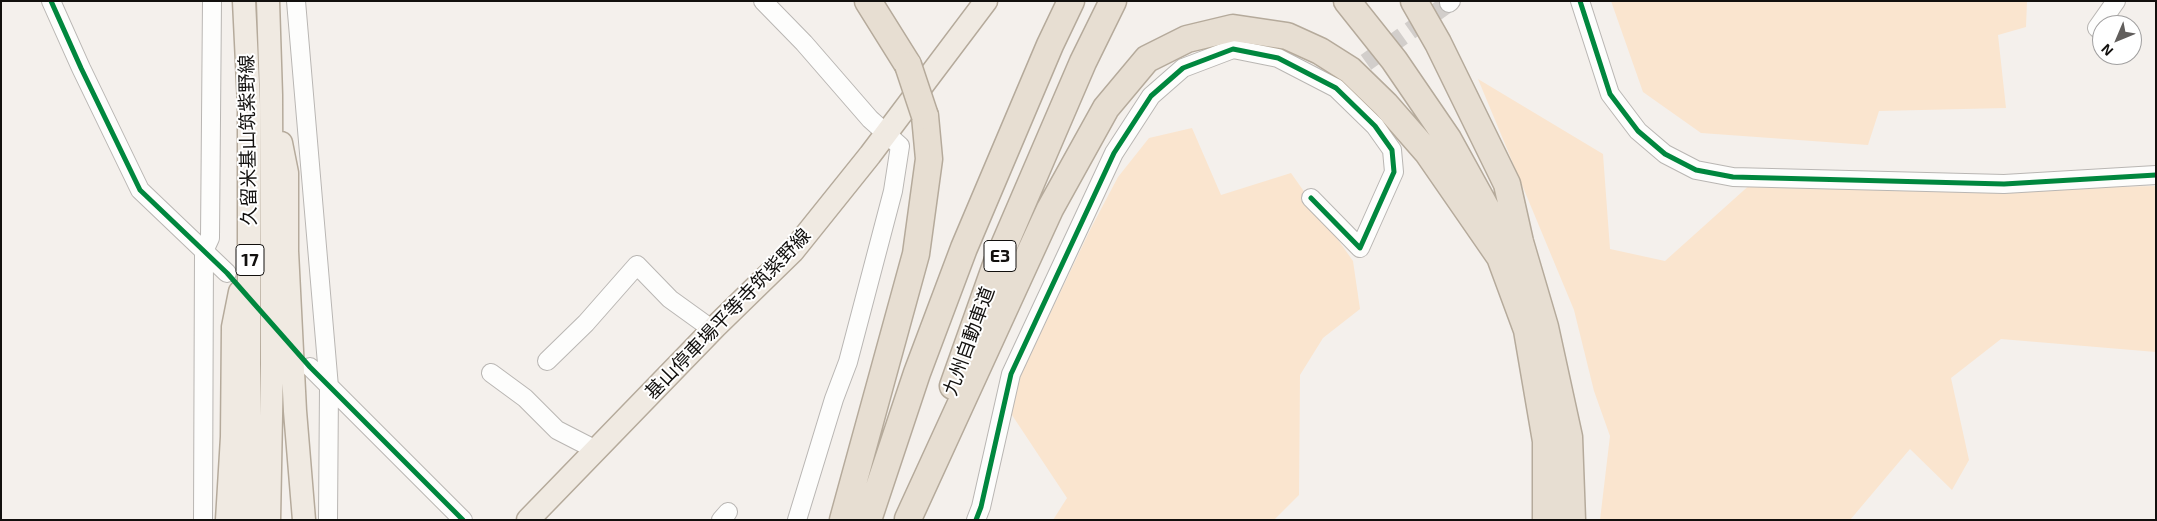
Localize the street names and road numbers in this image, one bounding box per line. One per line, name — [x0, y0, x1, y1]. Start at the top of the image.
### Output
street label: 久留米基山筑紫野線 — [235, 54, 261, 226]
street label: 基山停車場平等寺筑紫野線 — [641, 224, 815, 404]
road number: E3 — [984, 240, 1016, 272]
road number: 17 — [236, 244, 264, 276]
street label: 九州自動車道 — [939, 284, 999, 398]

